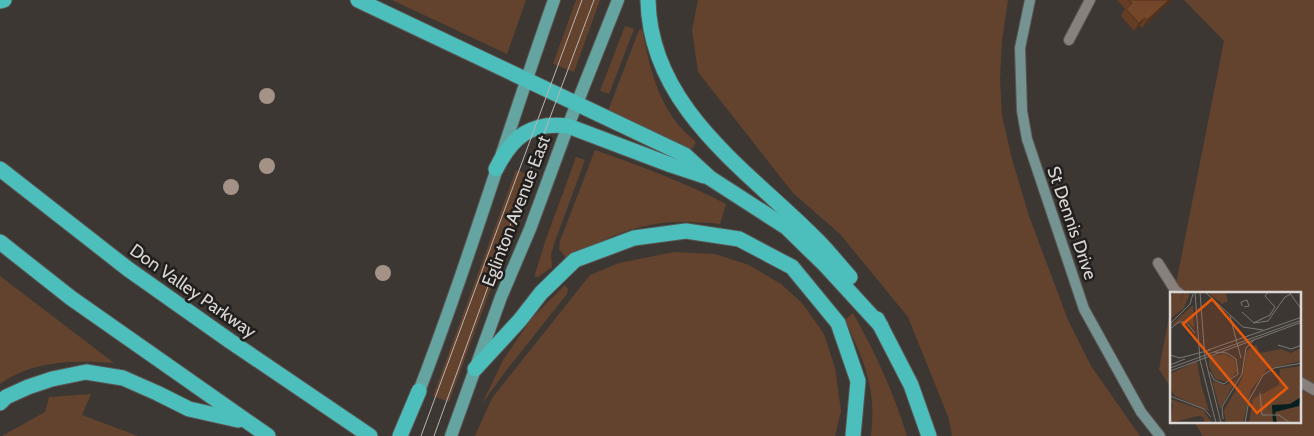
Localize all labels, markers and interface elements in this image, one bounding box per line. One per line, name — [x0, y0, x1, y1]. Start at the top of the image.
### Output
street label: Eglinton Avenue East — [477, 132, 555, 290]
street label: St Dennis Drive — [1042, 163, 1102, 283]
street label: Don Valley Parkway — [126, 239, 260, 343]
inset map — [1170, 292, 1302, 424]

